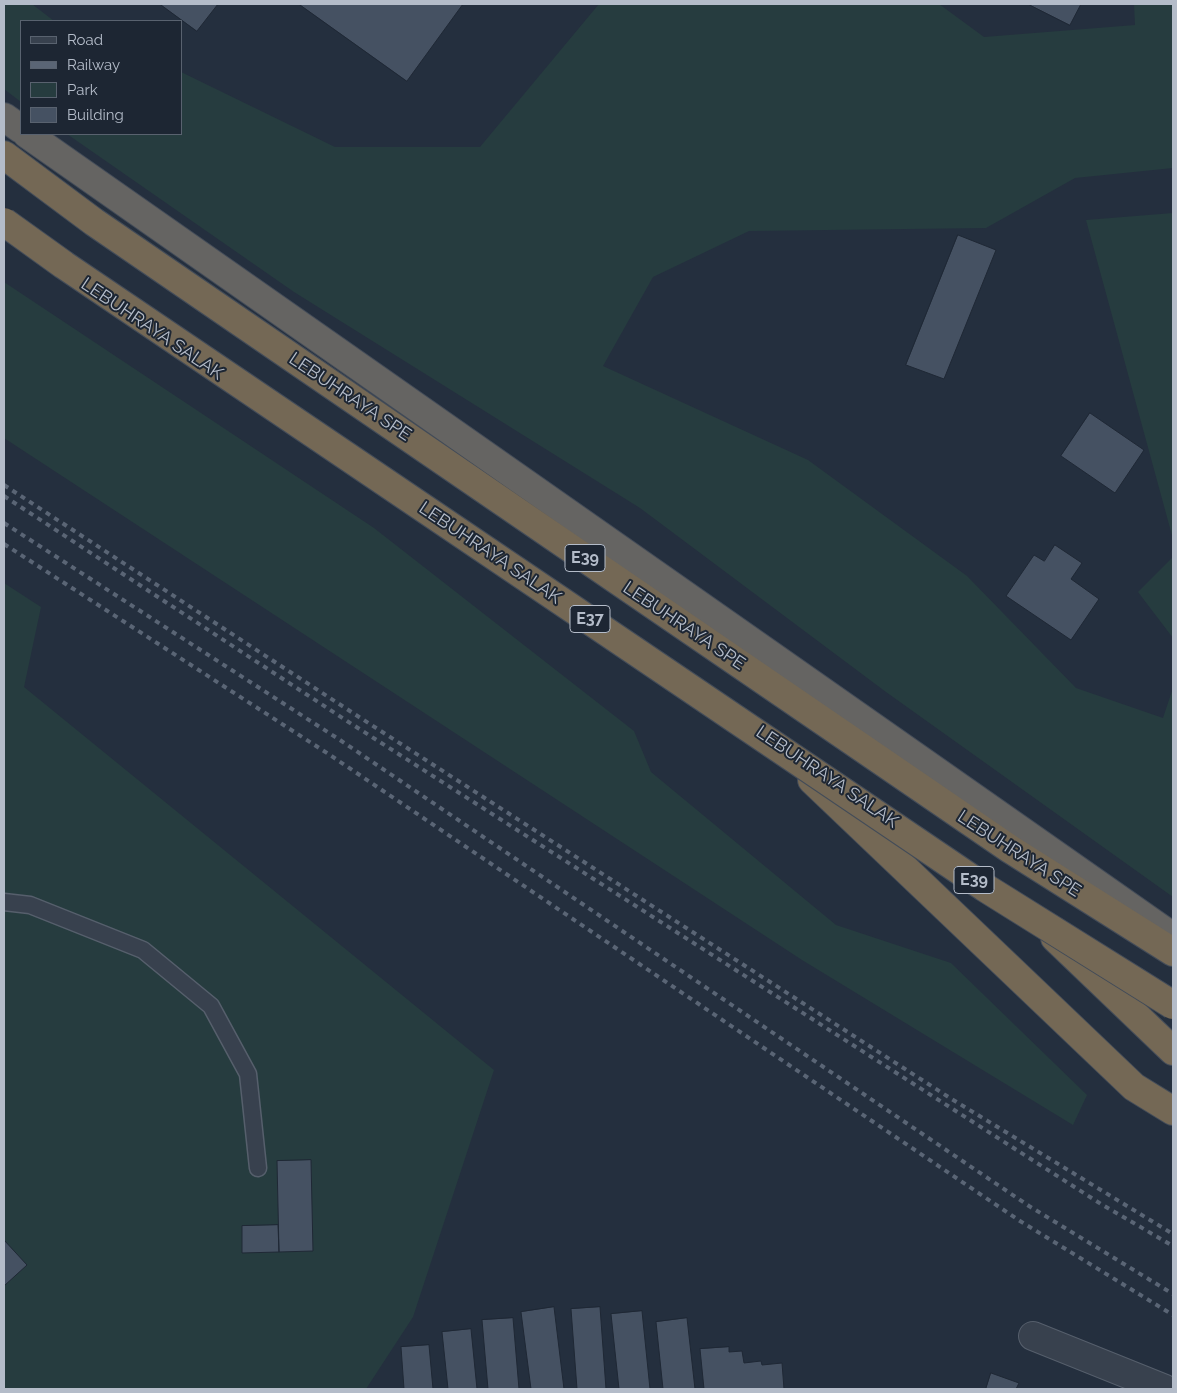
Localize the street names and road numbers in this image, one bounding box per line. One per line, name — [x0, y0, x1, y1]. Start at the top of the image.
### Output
street label: LEBUHRAYA SALAK — [77, 273, 227, 385]
street label: LEBUHRAYA SPE — [285, 348, 415, 446]
street label: LEBUHRAYA SALAK — [415, 497, 565, 609]
road number: E39 — [565, 544, 605, 572]
street label: LEBUHRAYA SPE — [619, 577, 749, 675]
road number: E37 — [570, 606, 610, 632]
street label: LEBUHRAYA SALAK — [752, 721, 902, 833]
street label: LEBUHRAYA SPE — [953, 806, 1085, 902]
road number: E39 — [954, 866, 994, 894]

